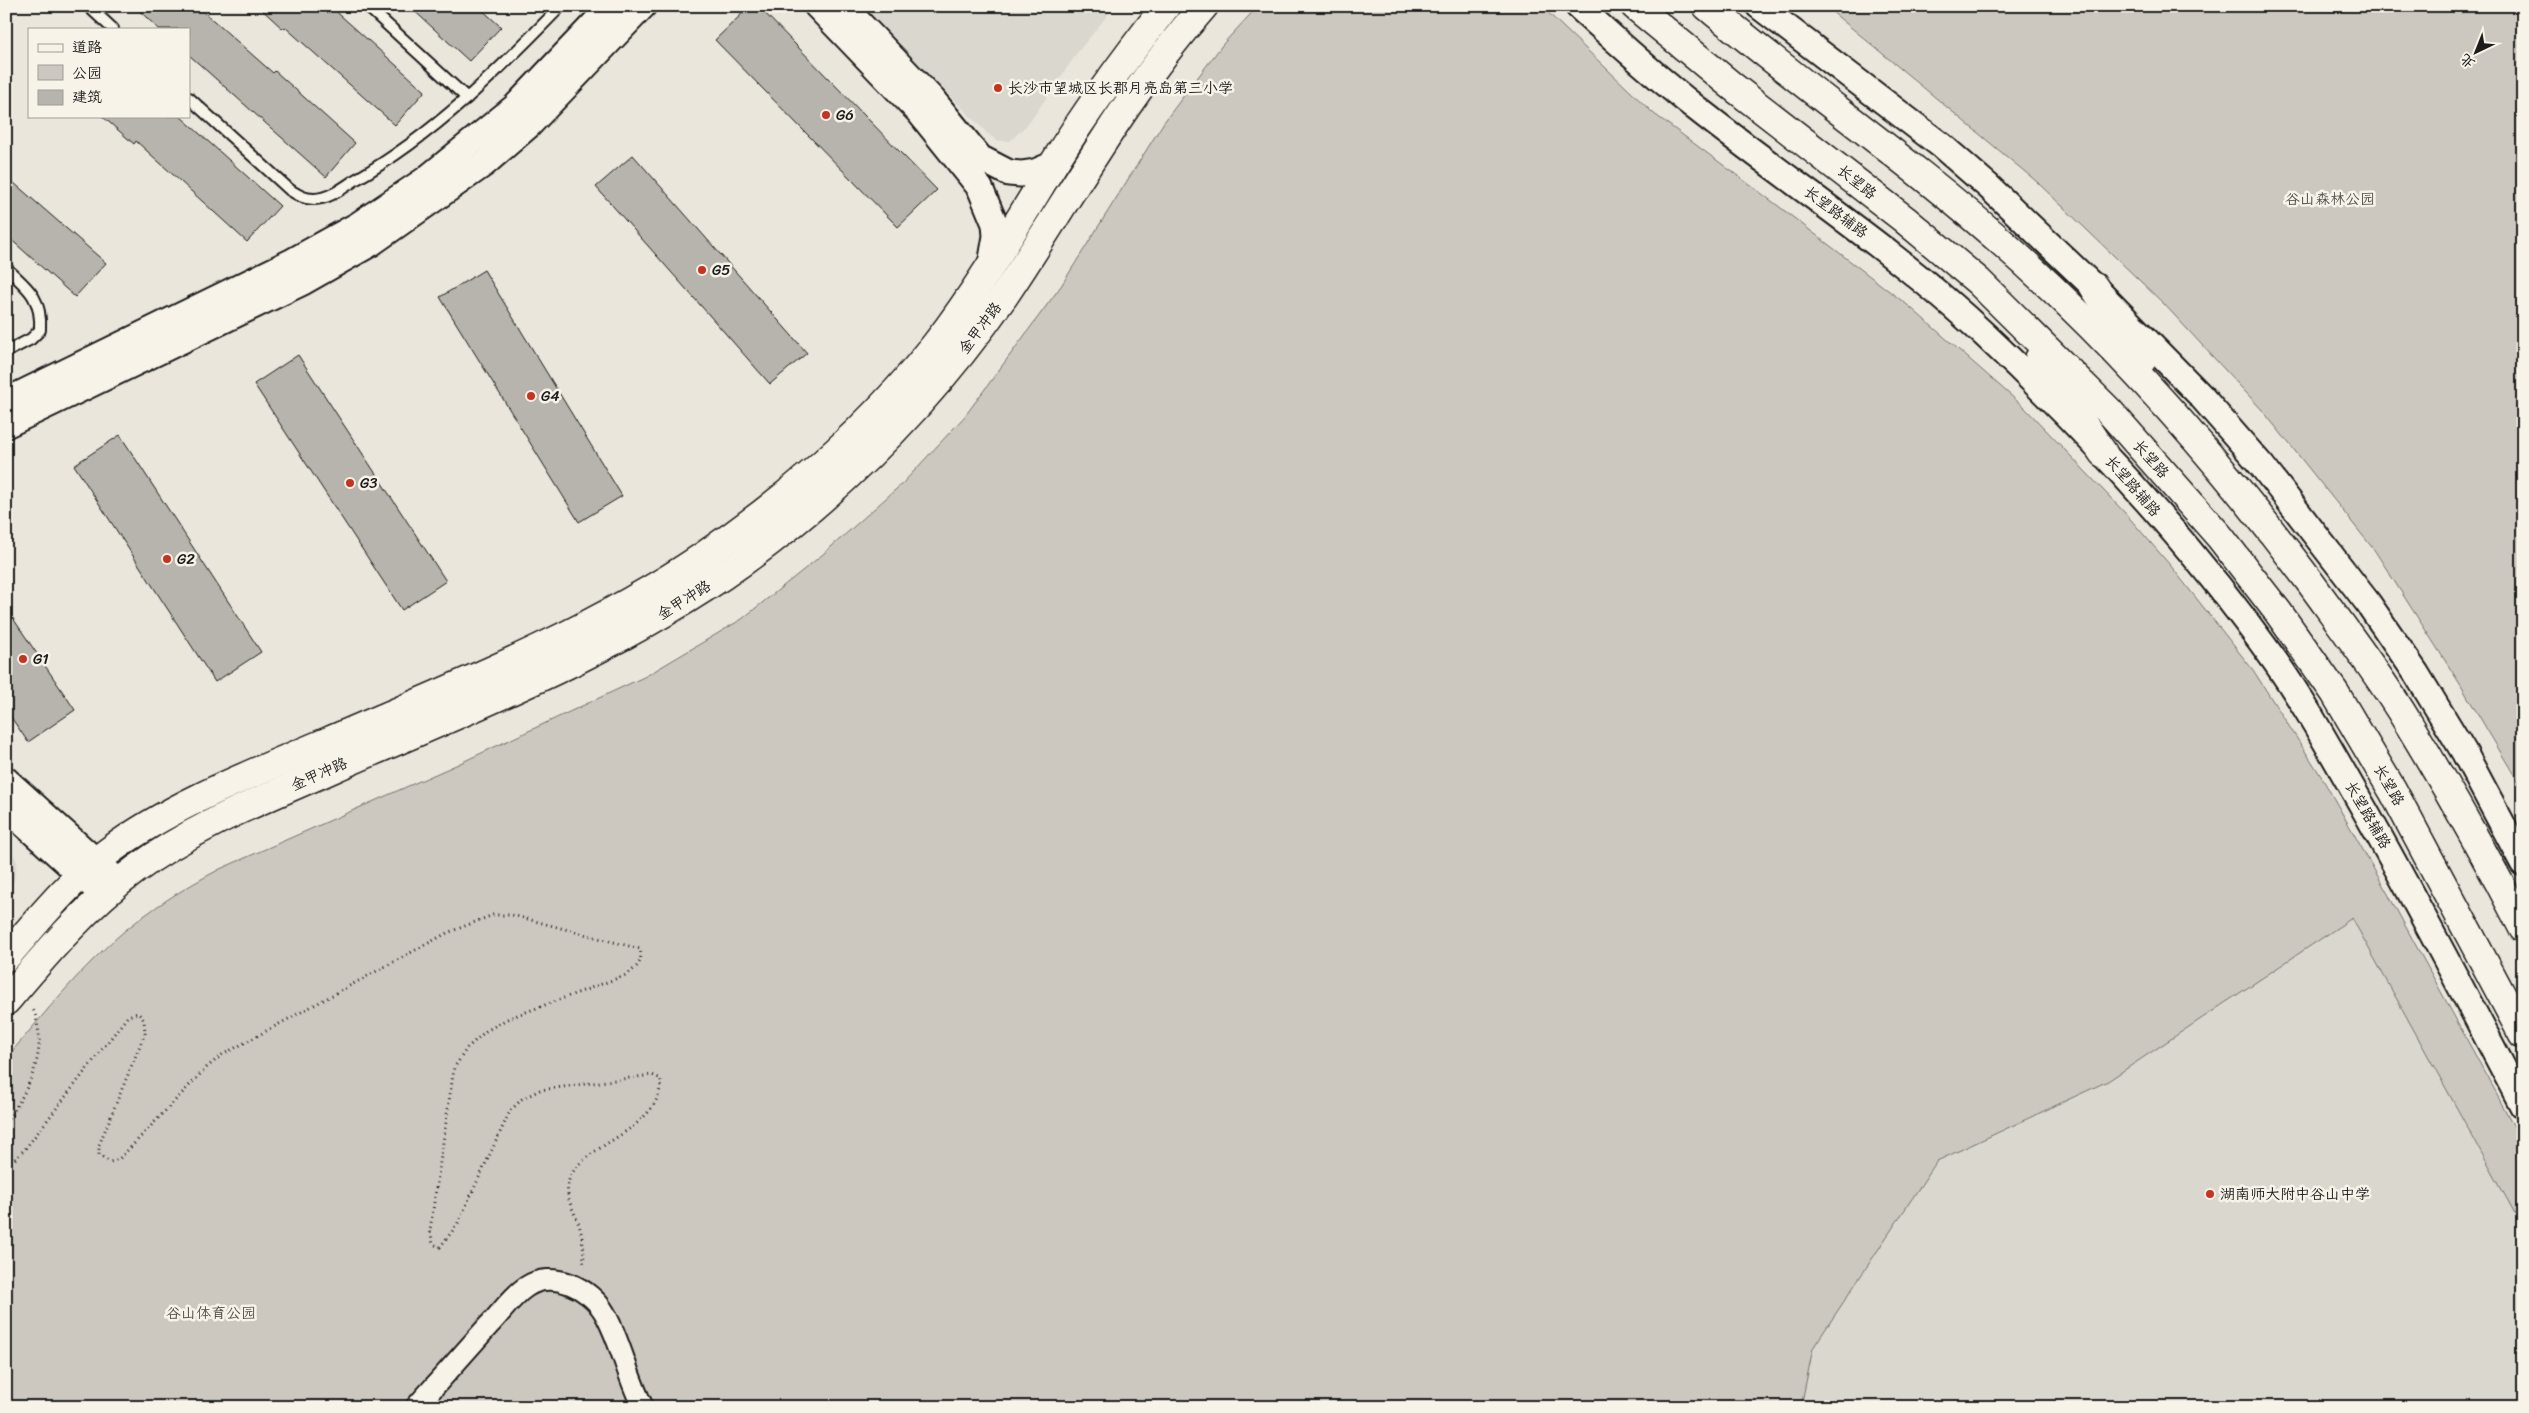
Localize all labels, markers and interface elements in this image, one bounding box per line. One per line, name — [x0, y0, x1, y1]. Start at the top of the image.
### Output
legend — [28, 28, 190, 118]
north arrow — [2452, 28, 2502, 78]
text: 道路 — [72, 34, 102, 60]
text: 北 — [2454, 47, 2481, 75]
text: 公园 — [72, 60, 102, 86]
place label: 长沙市望城区长郡月亮岛第三小学 — [1008, 75, 1233, 101]
marker: 长沙市望城区长郡月亮岛第三小学 — [992, 82, 1004, 94]
text: 建筑 — [72, 84, 102, 110]
place label: G6 — [836, 102, 854, 128]
marker: G6 — [820, 109, 832, 121]
street label: 长望路 — [1831, 158, 1883, 206]
street label: 长望路辅路 — [1798, 179, 1874, 245]
park label: 谷山森林公园 — [2285, 186, 2375, 212]
place label: G5 — [712, 257, 731, 283]
marker: G5 — [696, 264, 708, 276]
street label: 金甲冲路 — [952, 296, 1008, 360]
place label: G4 — [541, 383, 560, 409]
marker: G4 — [525, 390, 537, 402]
street label: 长望路 — [2126, 434, 2176, 484]
street label: 长望路辅路 — [2099, 449, 2167, 523]
place label: G3 — [360, 470, 378, 496]
marker: G3 — [344, 477, 356, 489]
place label: G2 — [177, 546, 195, 572]
marker: G2 — [161, 553, 173, 565]
street label: 金甲冲路 — [652, 573, 716, 627]
place label: G1 — [33, 646, 49, 672]
marker: G1 — [17, 653, 29, 665]
street label: 金甲冲路 — [286, 750, 352, 798]
street label: 长望路 — [2366, 759, 2412, 811]
street label: 长望路辅路 — [2338, 776, 2398, 854]
place label: 湖南师大附中谷山中学 — [2220, 1181, 2370, 1207]
marker: 湖南师大附中谷山中学 — [2204, 1188, 2216, 1200]
park label: 谷山体育公园 — [166, 1300, 256, 1326]

